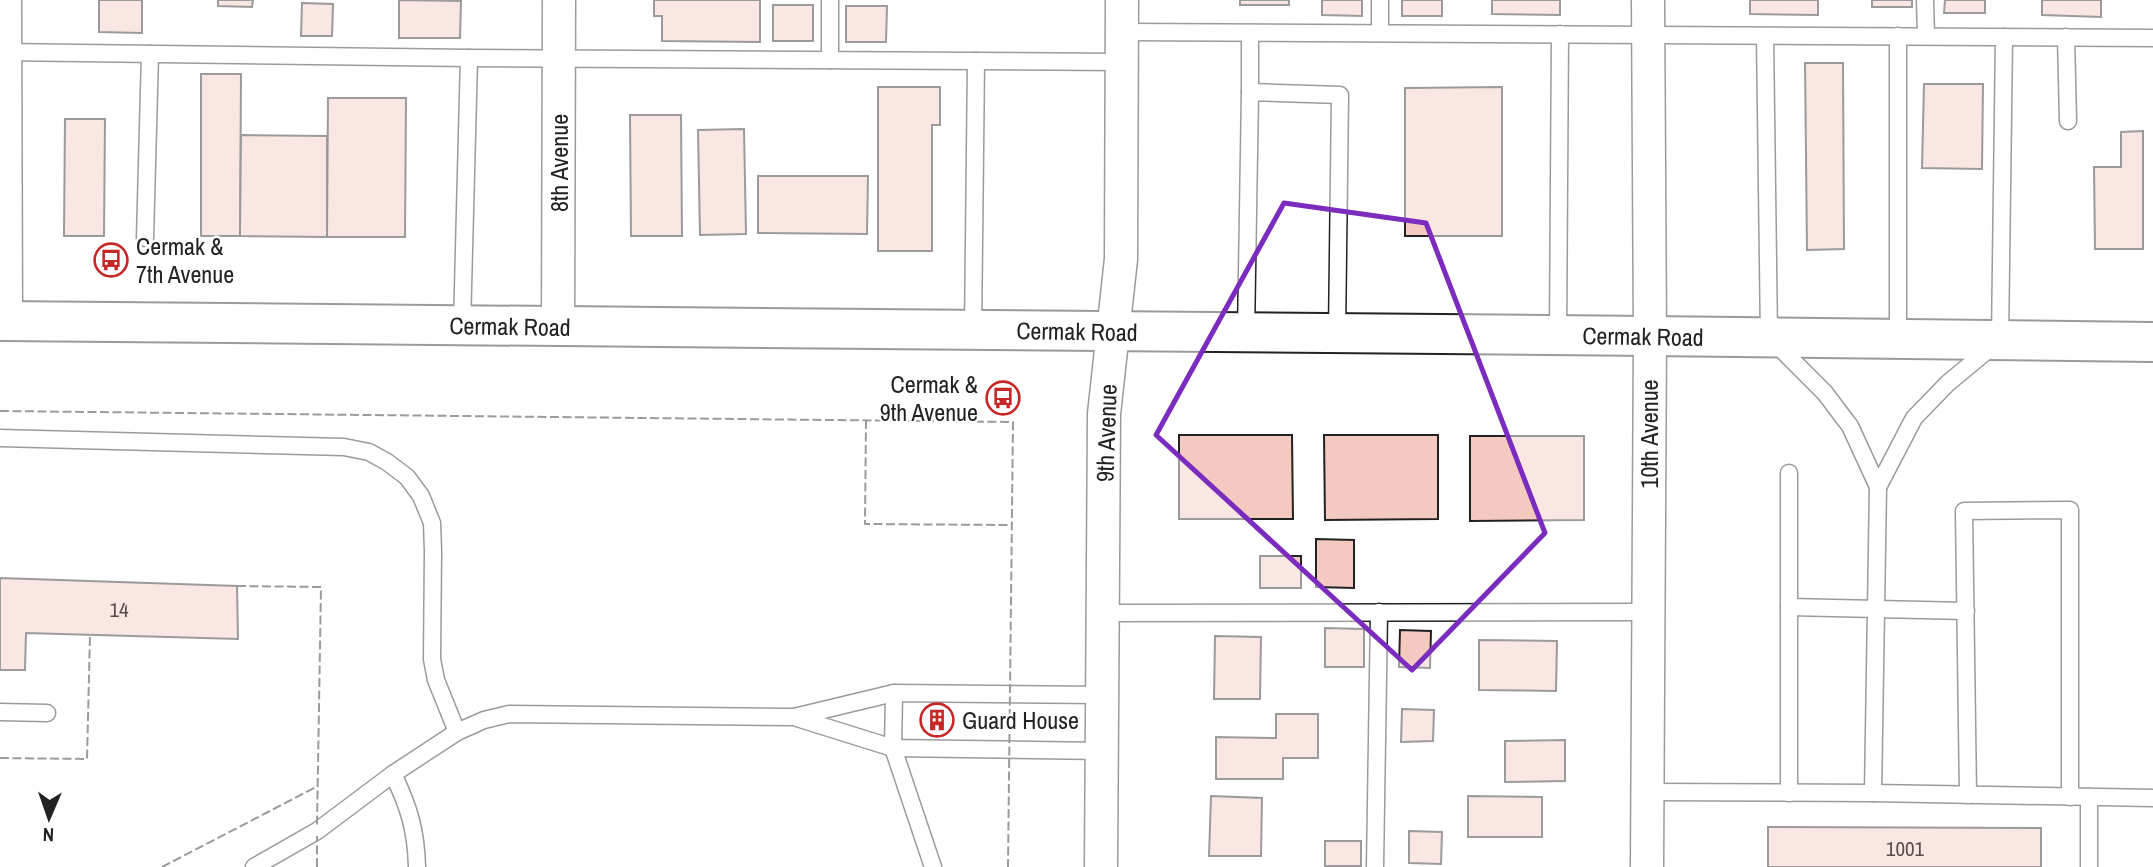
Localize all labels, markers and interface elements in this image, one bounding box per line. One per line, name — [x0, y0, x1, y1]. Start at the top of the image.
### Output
street label: 8th Avenue — [543, 114, 575, 212]
place label: Cermak & 7th Avenue — [136, 230, 234, 290]
bus stop icon: Cermak & 7th Avenue — [92, 241, 130, 279]
street label: Cermak Road — [449, 309, 571, 343]
street label: Cermak Road — [1016, 314, 1138, 348]
street label: Cermak Road — [1582, 319, 1704, 353]
place label: Cermak & 9th Avenue — [880, 368, 978, 428]
bus stop icon: Cermak & 9th Avenue — [984, 379, 1022, 417]
street label: 10th Avenue — [1633, 379, 1665, 489]
street label: 9th Avenue — [1088, 383, 1124, 483]
house number: 14 — [109, 595, 129, 624]
building icon: Guard House — [918, 701, 956, 739]
place label: Guard House — [962, 704, 1079, 736]
north arrow — [14, 783, 84, 853]
text: N — [42, 822, 54, 848]
house number: 1001 — [1886, 834, 1925, 863]

